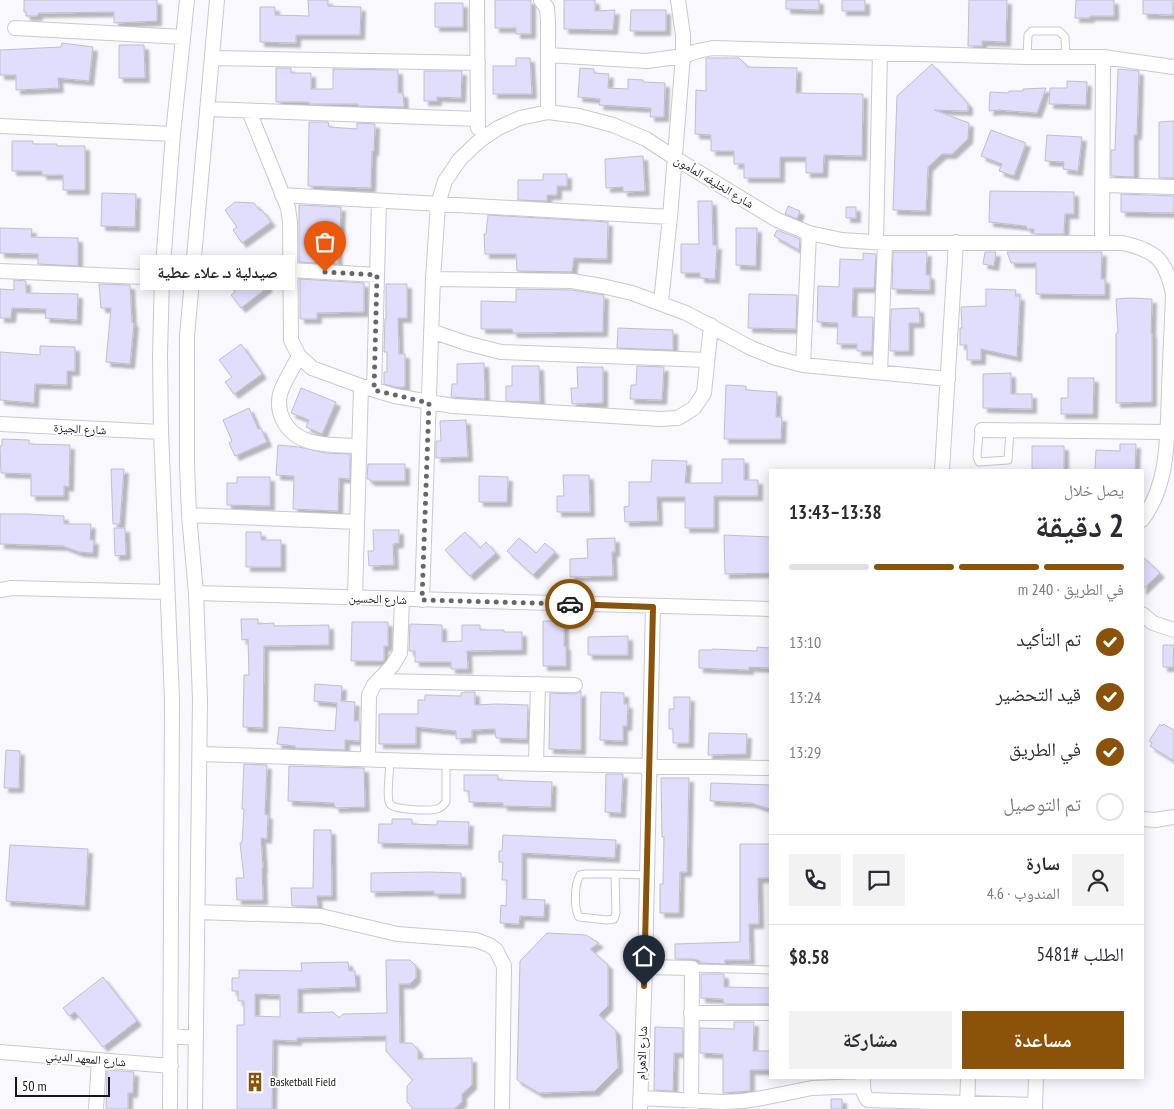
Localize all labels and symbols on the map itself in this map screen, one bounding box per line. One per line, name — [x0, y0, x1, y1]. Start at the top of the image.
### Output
street label: شارع الخليفه المأمون — [671, 152, 757, 212]
pin — [304, 221, 346, 272]
callout: صيدلية د. علاء عطية — [140, 254, 295, 290]
street label: شارع الجيزة — [53, 420, 107, 438]
courier — [545, 579, 595, 629]
street label: شارع الحسين — [349, 590, 407, 608]
pin — [623, 935, 665, 986]
street label: شارع الاهرام — [633, 1026, 651, 1080]
street label: شارع المعهد الديني — [45, 1048, 127, 1073]
building icon: Basketball Field — [244, 1071, 266, 1093]
scale bar — [15, 1074, 110, 1097]
place label: Basketball Field — [270, 1074, 336, 1089]

